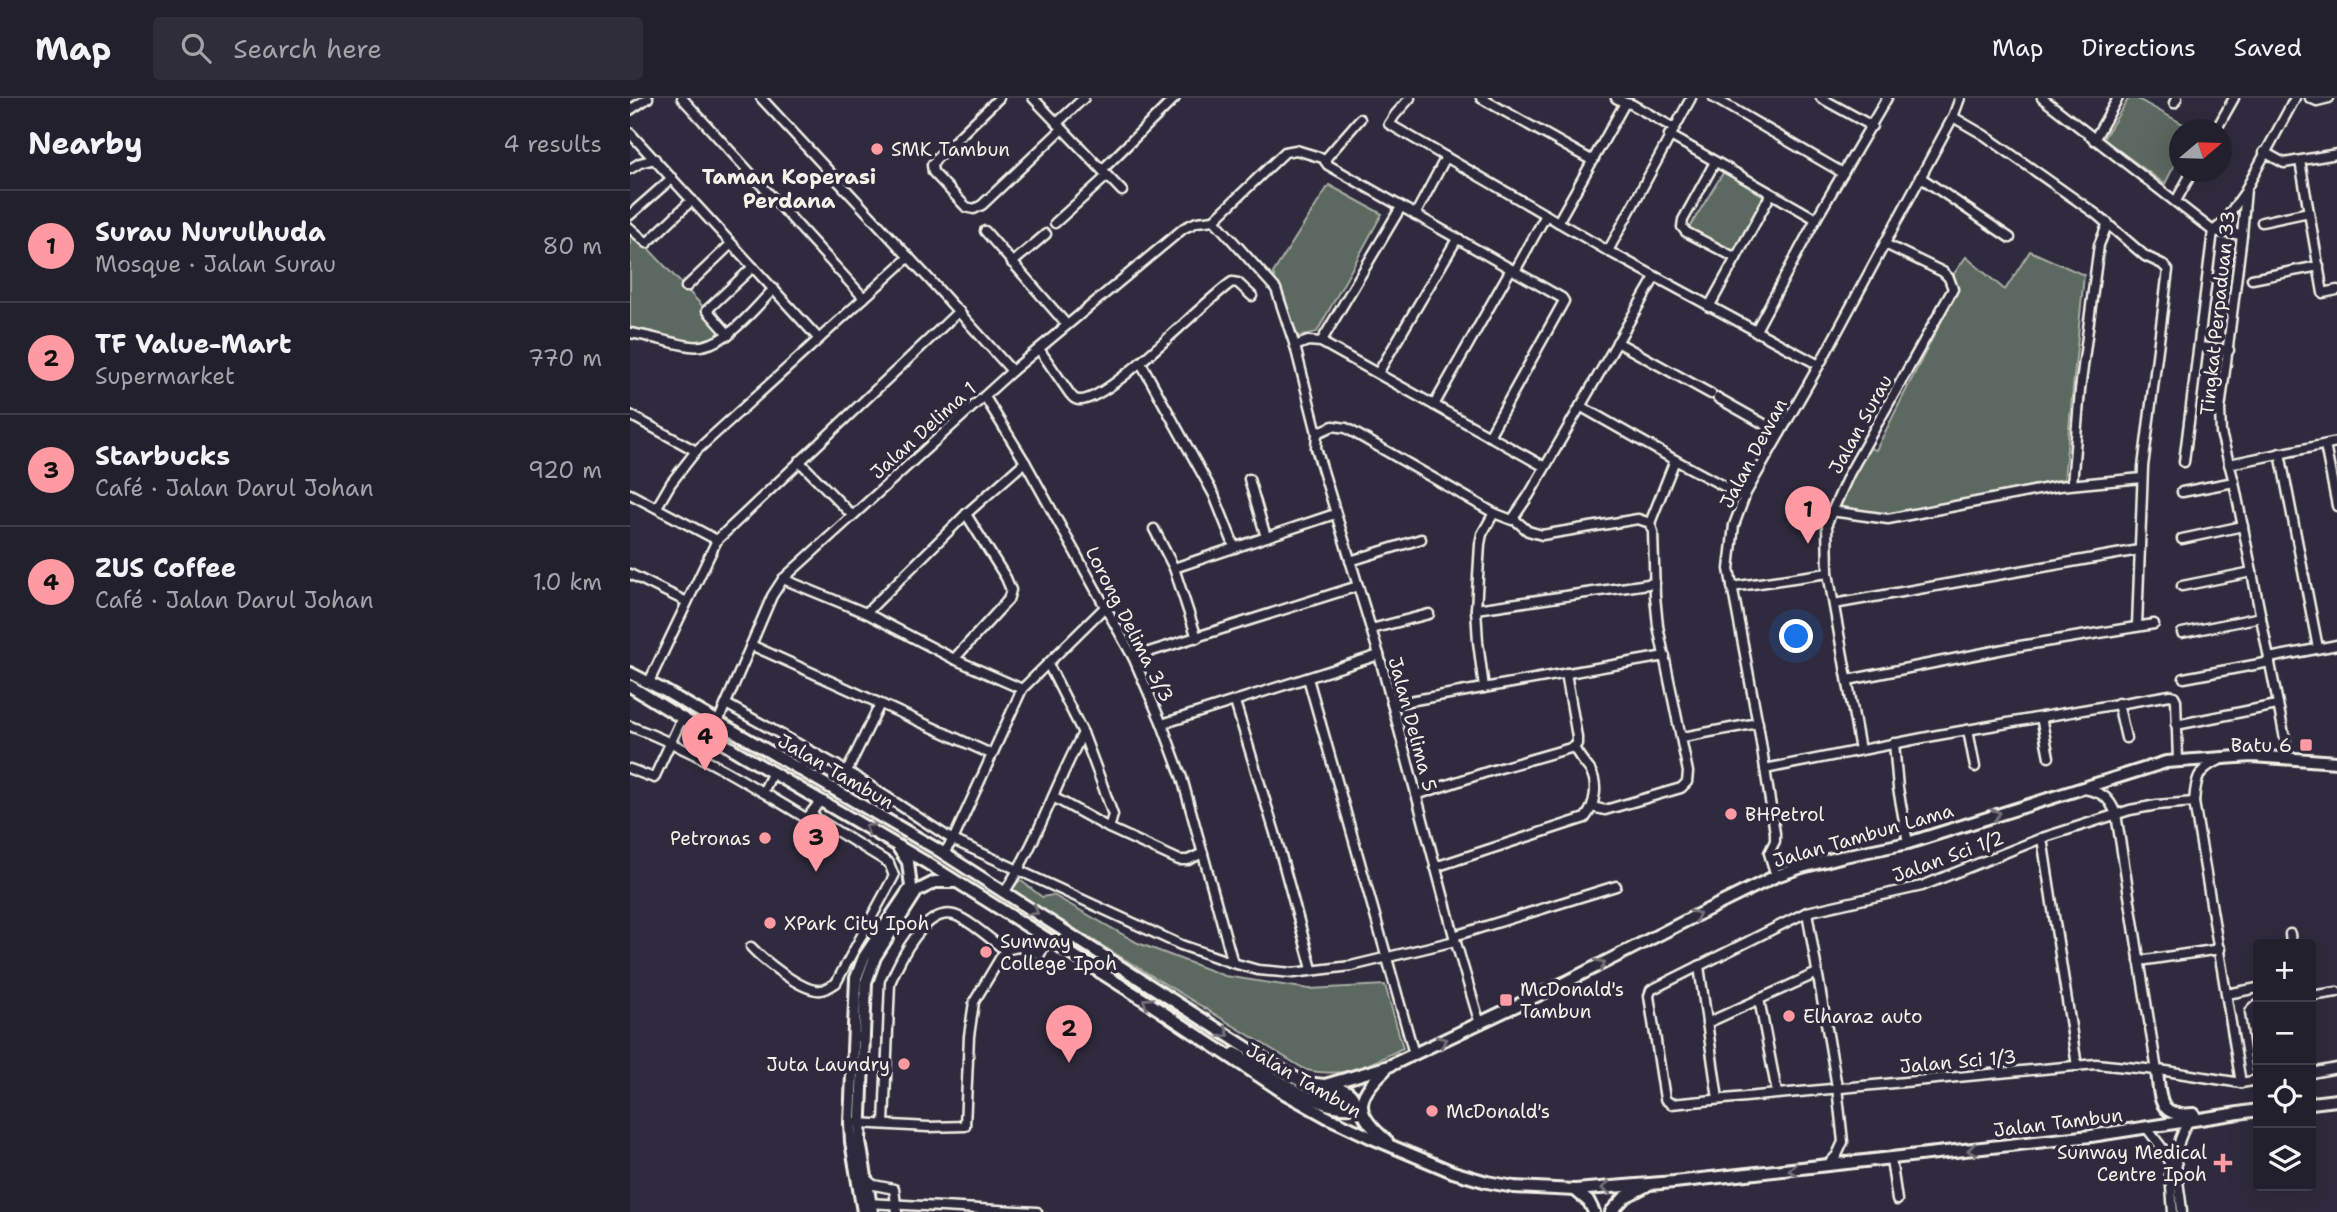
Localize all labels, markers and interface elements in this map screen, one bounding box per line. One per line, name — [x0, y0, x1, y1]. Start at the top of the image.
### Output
search box — [153, 17, 643, 80]
text: Map — [35, 26, 111, 71]
icon: search — [177, 29, 215, 67]
text: Search here — [233, 31, 382, 66]
text: Map — [1992, 32, 2043, 64]
text: Directions — [2081, 32, 2196, 64]
text: Saved — [2234, 32, 2302, 64]
north arrow — [2169, 119, 2232, 182]
text: Nearby — [28, 123, 143, 164]
text: 4 results — [503, 129, 602, 159]
place label: SMK Tambun — [891, 137, 1010, 162]
marker: SMK Tambun — [869, 141, 885, 157]
district label: Taman Koperasi Perdana — [702, 163, 876, 215]
street label: Tingkat Perpaduan 33 — [2194, 209, 2241, 417]
text: Surau Nurulhuda — [95, 214, 326, 249]
text: 1 — [46, 231, 56, 261]
text: 80 m — [543, 231, 602, 261]
text: Mosque · Jalan Surau — [95, 249, 336, 279]
text: TF Value-Mart — [95, 326, 291, 361]
text: 2 — [43, 343, 59, 373]
text: 770 m — [528, 343, 602, 373]
text: Supermarket — [95, 361, 235, 391]
street label: Jalan Surau — [1823, 370, 1898, 478]
street label: Jalan Delima 1 — [865, 376, 982, 485]
street label: Jalan Dewan — [1714, 394, 1793, 512]
text: Starbucks — [95, 438, 230, 473]
text: 3 — [43, 455, 59, 485]
text: 920 m — [528, 455, 602, 485]
text: Café · Jalan Darul Johan — [95, 473, 373, 503]
pin: 1 — [1785, 486, 1831, 544]
street label: Lorong Delima 3/3 — [1080, 542, 1180, 706]
text: ZUS Coffee — [95, 550, 236, 585]
text: 4 — [43, 567, 59, 597]
text: 1.0 km — [533, 567, 602, 597]
text: Café · Jalan Darul Johan — [95, 585, 373, 615]
your location — [1779, 619, 1813, 653]
street label: Jalan Delima 5 — [1383, 654, 1443, 794]
pin: 4 — [682, 713, 728, 771]
street label: Jalan Tambun — [773, 728, 898, 815]
place label: Batu 6 — [2231, 733, 2292, 758]
marker: Batu 6 — [2298, 737, 2314, 753]
street label: Jalan Tambun Lama — [1770, 798, 1956, 873]
place label: BHPetrol — [1745, 802, 1824, 827]
marker: BHPetrol — [1723, 806, 1739, 822]
one-way arrow — [1990, 808, 2002, 823]
pin: 3 — [793, 814, 839, 872]
one-way arrow — [863, 824, 876, 837]
street label: Jalan Sci 1/2 — [1889, 825, 2007, 888]
place label: Petronas — [670, 826, 751, 851]
marker: Petronas — [757, 830, 773, 846]
one-way arrow — [1026, 903, 1039, 916]
one-way arrow — [1689, 910, 1701, 924]
place label: XPark City Ipoh — [784, 911, 929, 936]
marker: XPark City Ipoh — [762, 915, 778, 931]
place label: Sunway College Ipoh — [1000, 929, 1117, 976]
map controls — [2253, 939, 2316, 1191]
button: + — [2253, 939, 2316, 1002]
marker: Sunway College Ipoh — [978, 944, 994, 960]
one-way arrow — [1594, 959, 1606, 973]
place label: McDonald's Tambun — [1520, 977, 1624, 1024]
marker: McDonald's Tambun — [1498, 992, 1514, 1008]
one-way arrow — [1142, 997, 1155, 1010]
button: − — [2253, 1002, 2316, 1065]
place label: Elharaz auto — [1803, 1004, 1923, 1029]
pin: 2 — [1046, 1005, 1092, 1063]
marker: Elharaz auto — [1781, 1008, 1797, 1024]
one-way arrow — [1218, 1025, 1231, 1038]
one-way arrow — [1435, 1036, 1447, 1050]
street label: Jalan Tambun — [1241, 1037, 1366, 1124]
street label: Jalan Sci 1/3 — [1899, 1044, 2017, 1079]
place label: Juta Laundry — [766, 1052, 890, 1077]
marker: Juta Laundry — [896, 1056, 912, 1072]
button: locate — [2253, 1065, 2316, 1128]
place label: McDonald's — [1446, 1099, 1550, 1124]
street label: Jalan Tambun — [1992, 1102, 2124, 1143]
marker: McDonald's — [1424, 1103, 1440, 1119]
button: layers — [2253, 1128, 2316, 1191]
place label: Sunway Medical Centre Ipoh — [2057, 1140, 2207, 1187]
one-way arrow — [1966, 1142, 1977, 1157]
marker: Sunway Medical Centre Ipoh — [2213, 1153, 2233, 1173]
one-way arrow — [1788, 1162, 1799, 1177]
one-way arrow — [1601, 1180, 1612, 1195]

